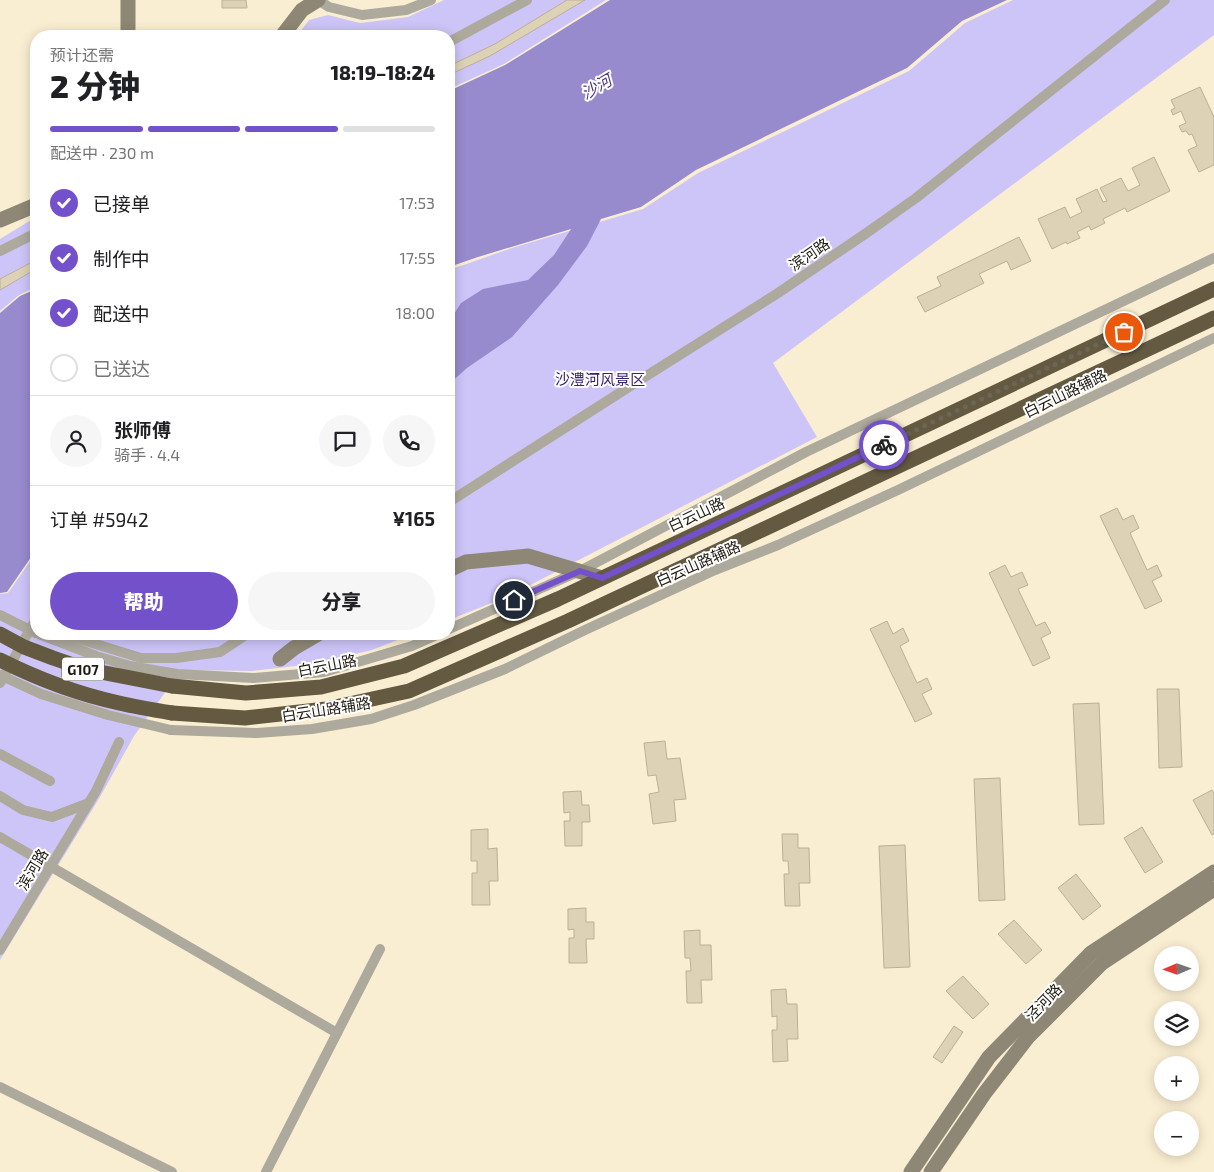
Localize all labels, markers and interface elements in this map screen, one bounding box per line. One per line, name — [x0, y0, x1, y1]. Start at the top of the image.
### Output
text: 预计还需 — [50, 45, 114, 64]
text: 18:19–18:24 — [330, 61, 435, 84]
text: 2 分钟 — [50, 66, 140, 104]
water label: 沙河 — [577, 68, 617, 102]
text: 配送中 · 230 m — [50, 143, 154, 162]
icon: check — [50, 189, 78, 217]
text: 已接单 — [93, 192, 150, 215]
text: 17:53 — [399, 193, 435, 212]
street label: 滨河路 — [785, 234, 833, 274]
icon: check — [50, 244, 78, 272]
text: 制作中 — [93, 247, 150, 270]
text: 17:55 — [400, 248, 435, 267]
icon: check — [50, 299, 78, 327]
text: 配送中 — [93, 302, 150, 325]
text: 18:00 — [396, 303, 435, 322]
pin — [1103, 311, 1145, 353]
icon: bag — [1110, 318, 1138, 346]
text: 已送达 — [93, 357, 150, 380]
street label: 白云山路辅路 — [1021, 365, 1109, 421]
park label: 沙澧河风景区 — [555, 370, 645, 388]
button: person — [50, 415, 102, 467]
button: chat — [319, 415, 371, 467]
button: phone — [383, 415, 435, 467]
text: 张师傅 — [114, 418, 171, 441]
courier — [859, 420, 909, 470]
icon: bike — [870, 431, 898, 459]
text: 骑手 · 4.4 — [114, 445, 180, 464]
street label: 白云山路 — [665, 493, 727, 535]
text: ¥165 — [392, 507, 435, 530]
text: 订单 #5942 — [50, 508, 149, 531]
street label: 白云山路辅路 — [653, 536, 743, 590]
button: 帮助 — [50, 572, 238, 630]
button: 分享 — [248, 572, 435, 630]
pin — [493, 579, 535, 621]
icon: home — [500, 586, 528, 614]
street label: 白云山路 — [296, 650, 358, 680]
road number: G107 — [62, 658, 104, 681]
street label: 白云山路辅路 — [280, 693, 372, 725]
street label: 滨河路 — [13, 845, 51, 893]
north arrow — [1154, 946, 1199, 991]
map controls — [1154, 946, 1199, 1156]
street label: 泾河路 — [1021, 980, 1065, 1024]
button: layers — [1154, 1001, 1199, 1046]
button: + — [1154, 1056, 1199, 1101]
button: − — [1154, 1111, 1199, 1156]

